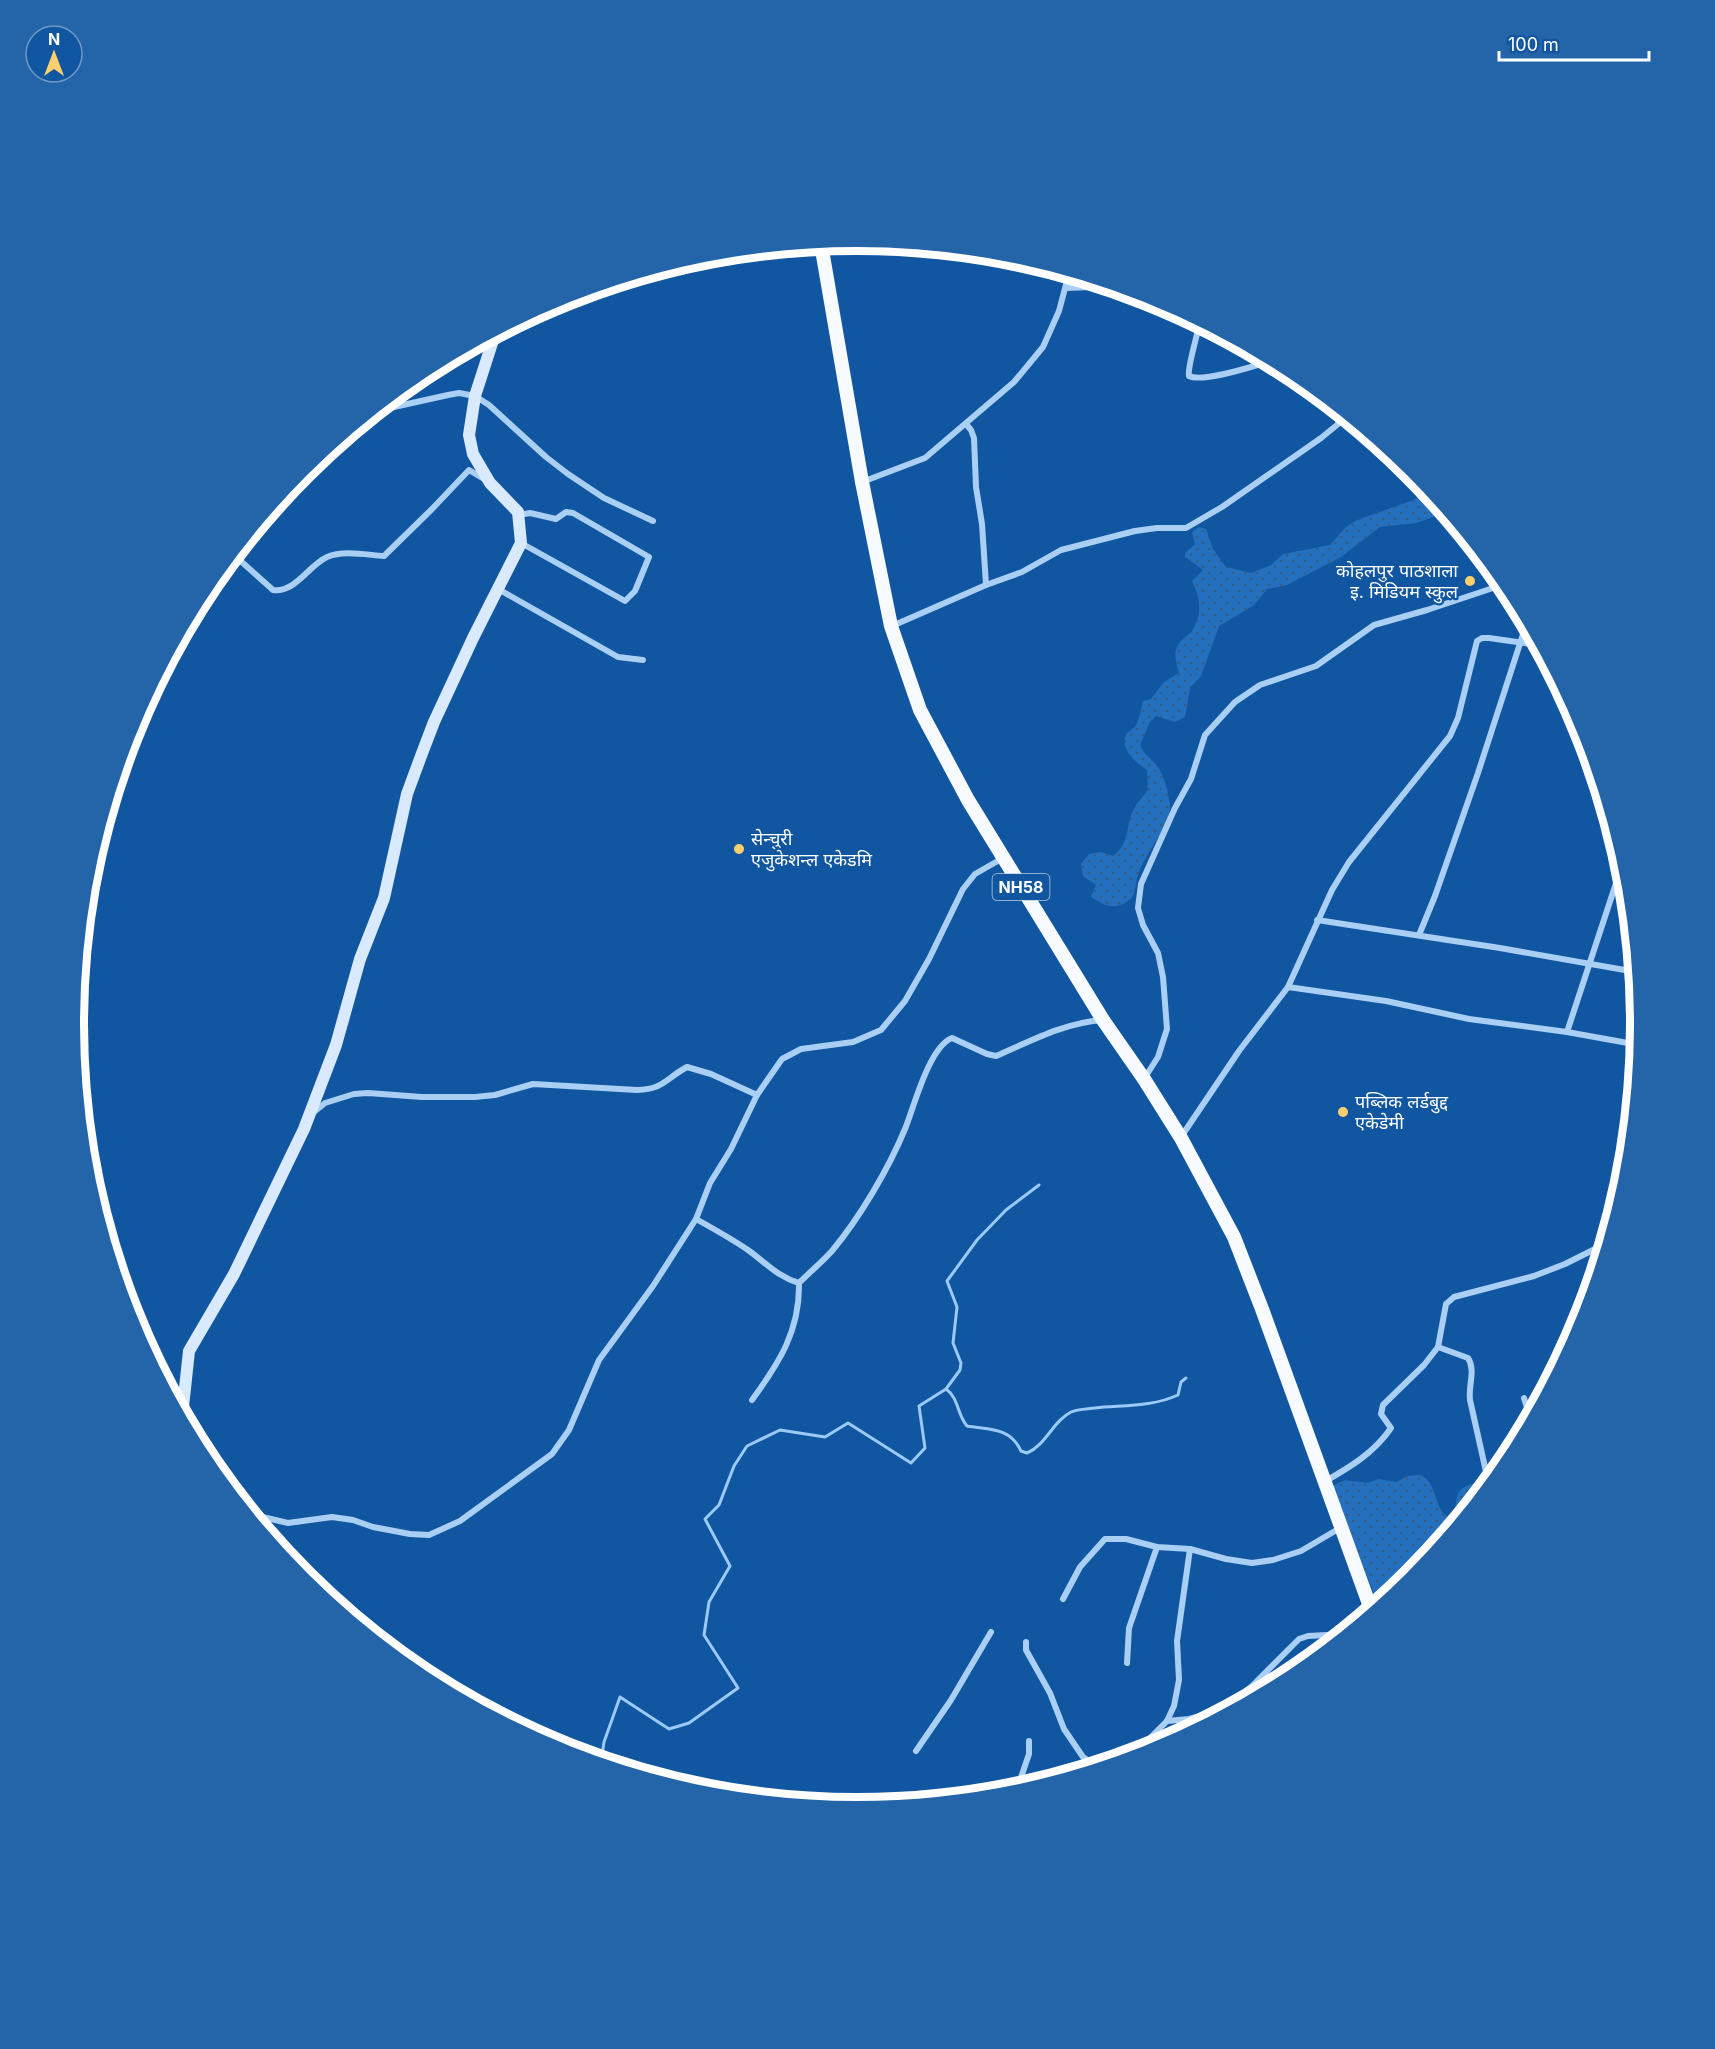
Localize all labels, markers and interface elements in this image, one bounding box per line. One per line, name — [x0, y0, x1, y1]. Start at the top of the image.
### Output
north arrow — [24, 24, 84, 84]
scale bar — [1499, 24, 1649, 62]
text: N — [48, 29, 60, 49]
text: 100 m — [1508, 34, 1559, 55]
place label: कोहलपुर पाठशाला इ. मिडियम स्कुल — [1336, 560, 1459, 604]
marker: कोहलपुर पाठशाला इ. मिडियम स्कुल — [1463, 574, 1477, 588]
place label: सेन्चुरी एजुकेशन्ल एकेडमि — [751, 828, 873, 872]
marker: सेन्चुरी एजुकेशन्ल एकेडमि — [732, 842, 746, 856]
road number: NH58 — [992, 874, 1050, 900]
place label: पब्लिक लर्डबुद्द एकेडेमी — [1355, 1091, 1448, 1133]
marker: पब्लिक लर्डबुद्द एकेडेमी — [1336, 1105, 1350, 1119]

